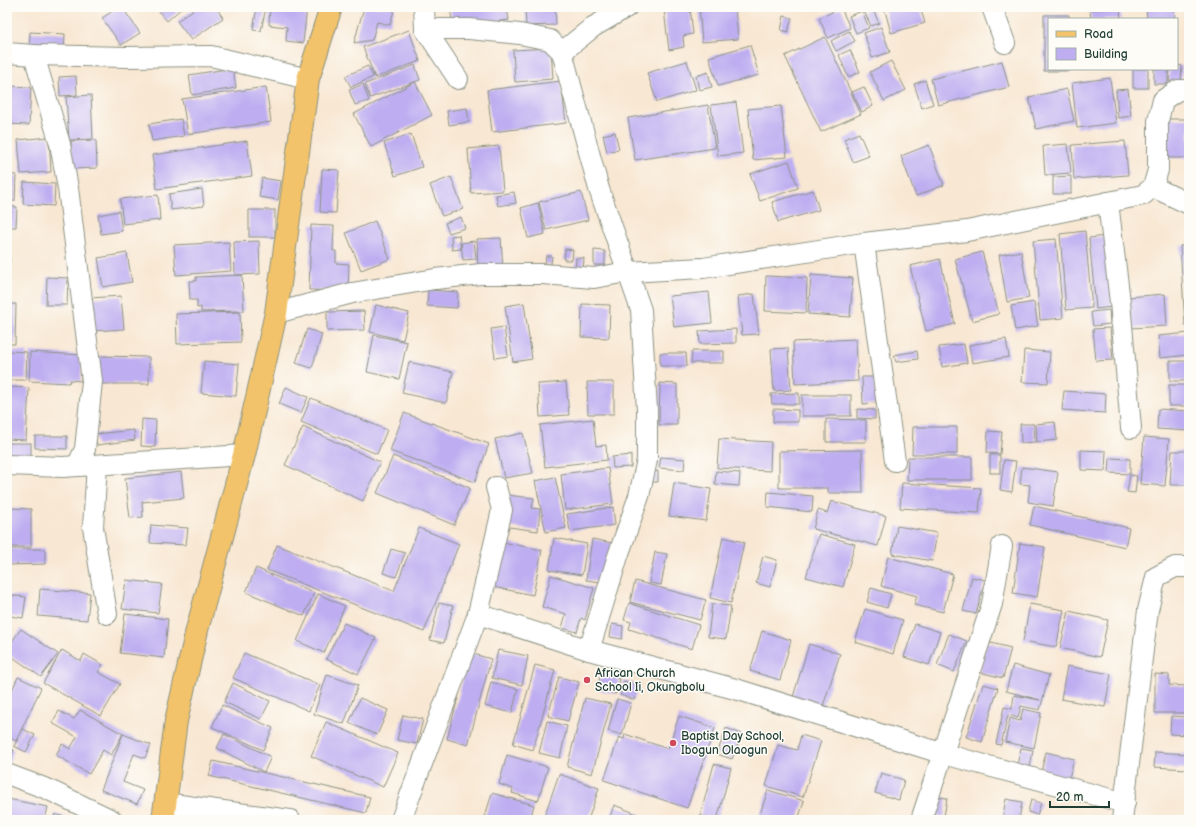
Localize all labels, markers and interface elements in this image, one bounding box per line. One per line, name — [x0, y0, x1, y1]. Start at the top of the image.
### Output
legend — [1048, 18, 1178, 70]
text: Road — [1084, 27, 1113, 42]
text: Building — [1084, 47, 1128, 62]
place label: African Church School Ii, Okungbolu — [595, 666, 705, 695]
marker: African Church School Ii, Okungbolu — [582, 675, 592, 685]
place label: Baptist Day School, Ibogun Olaogun — [681, 729, 784, 758]
marker: Baptist Day School, Ibogun Olaogun — [668, 738, 678, 748]
scale bar — [1050, 783, 1109, 809]
text: 20 m — [1056, 790, 1083, 805]

